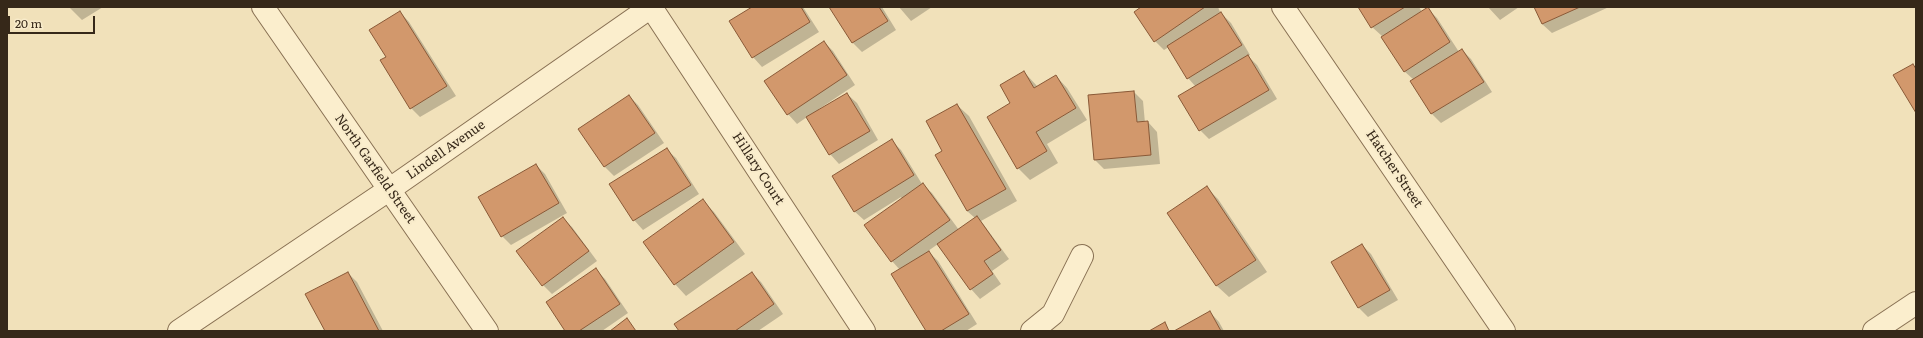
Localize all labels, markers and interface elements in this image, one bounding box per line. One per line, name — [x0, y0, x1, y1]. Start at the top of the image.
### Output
scale bar — [10, 8, 97, 34]
text: 20 m — [15, 14, 42, 32]
street label: North Garfield Street — [331, 111, 419, 227]
street label: Lindell Avenue — [404, 117, 488, 183]
street label: Hatcher Street — [1362, 127, 1426, 211]
street label: Hillary Court — [729, 130, 787, 208]

